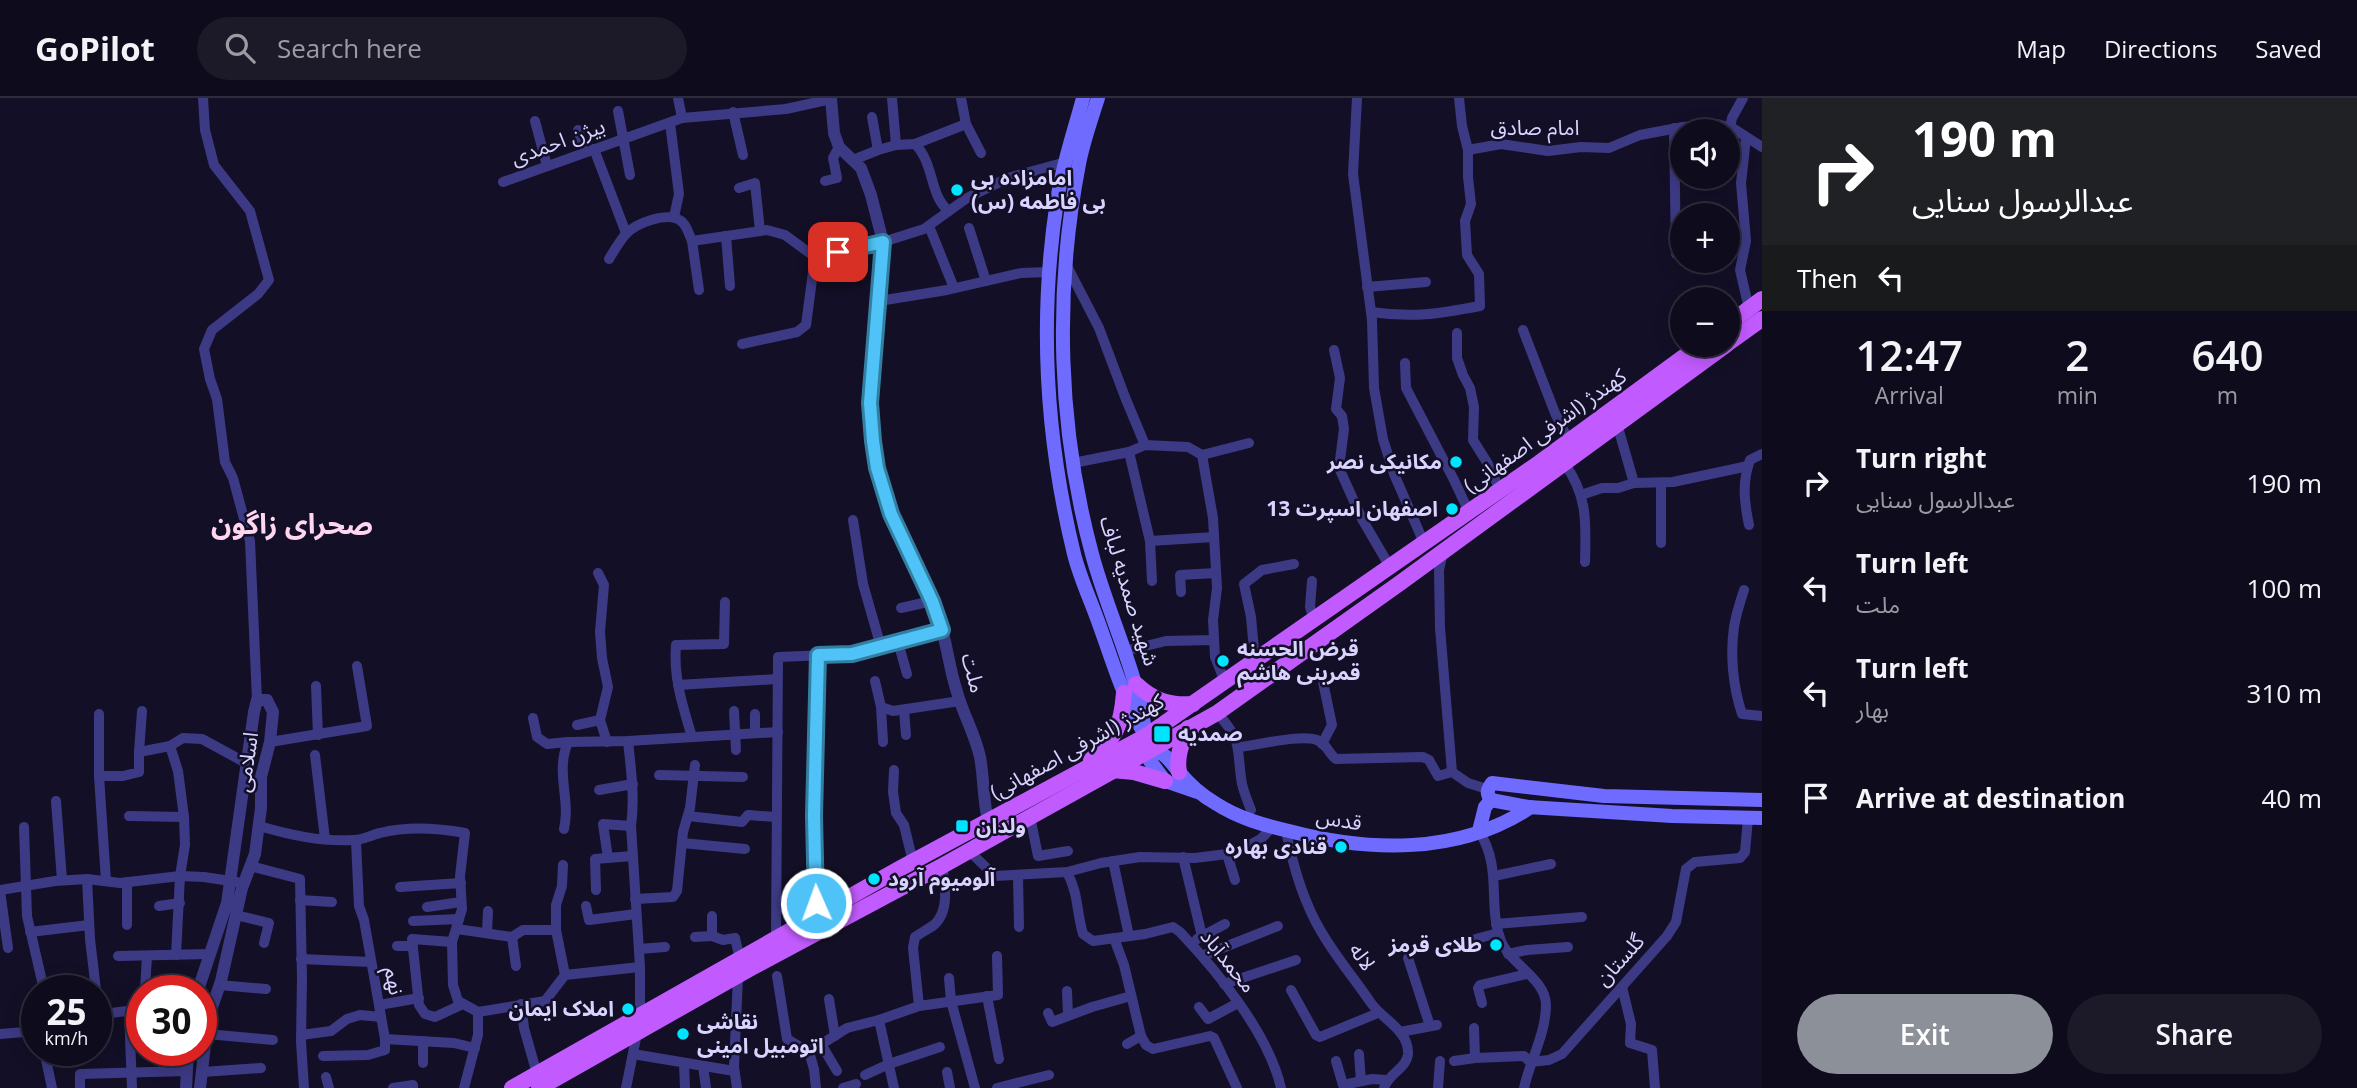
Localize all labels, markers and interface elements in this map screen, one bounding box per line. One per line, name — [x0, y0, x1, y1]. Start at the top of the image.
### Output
search box — [197, 17, 687, 80]
text: GoPilot — [35, 26, 155, 71]
icon: search — [221, 29, 259, 67]
text: Search here — [277, 30, 422, 66]
text: Map — [2016, 32, 2066, 65]
text: Directions — [2104, 32, 2217, 65]
text: Saved — [2255, 32, 2322, 65]
text: 190 m — [1912, 105, 2057, 171]
street label: بیژن احمدی — [507, 111, 609, 171]
street label: امام صادق — [1490, 113, 1580, 144]
map controls — [1670, 119, 1740, 357]
button: sound — [1670, 119, 1740, 189]
icon: right — [1797, 126, 1888, 217]
place label: امامزاده بی بی فاطمه (س) — [971, 163, 1106, 215]
text: عبدالرسول سنایی — [1912, 178, 2133, 221]
marker: امامزاده بی بی فاطمه (س) — [949, 182, 965, 198]
button: + — [1670, 203, 1740, 273]
pin — [808, 222, 868, 282]
icon: arrive — [819, 233, 857, 271]
icon: left — [1872, 259, 1910, 297]
text: Then — [1797, 260, 1858, 296]
button: − — [1670, 287, 1740, 357]
text: 12:47 — [1856, 326, 1963, 383]
text: 2 — [2065, 326, 2089, 383]
text: 640 — [2191, 326, 2263, 383]
street label: کهندژ (اشرفی اصفهانی) — [1457, 361, 1632, 499]
text: Arrival — [1875, 379, 1944, 411]
text: min — [2057, 379, 2098, 411]
text: m — [2217, 379, 2238, 411]
text: Turn right — [1856, 440, 1987, 476]
place label: مکانیکی نصر — [1326, 447, 1442, 475]
marker: مکانیکی نصر — [1448, 454, 1464, 470]
icon: right — [1797, 464, 1835, 502]
text: 190 m — [2247, 465, 2322, 501]
text: عبدالرسول سنایی — [1856, 483, 2015, 515]
place label: اصفهان اسپرت 13 — [1266, 494, 1438, 523]
marker: اصفهان اسپرت 13 — [1444, 501, 1460, 517]
district label: صحرای زاگون — [211, 504, 373, 542]
street label: شهید صمدیه لباف — [1094, 512, 1166, 669]
text: Turn left — [1856, 545, 1968, 581]
icon: left — [1797, 569, 1835, 607]
text: 100 m — [2247, 570, 2322, 606]
text: ملت — [1856, 588, 1900, 620]
place label: قرض الحسنه قمربنی هاشم — [1237, 634, 1360, 688]
street label: ملت — [956, 650, 992, 696]
text: Turn left — [1856, 650, 1968, 686]
marker: قرض الحسنه قمربنی هاشم — [1215, 653, 1231, 669]
icon: left — [1797, 674, 1835, 712]
text: 310 m — [2247, 675, 2322, 711]
street label: کهندژ (اشرفی اصفهانی) — [985, 686, 1169, 806]
text: بهار — [1856, 693, 1889, 725]
place label: صمدیه — [1178, 719, 1243, 747]
marker: صمدیه — [1152, 724, 1172, 744]
street label: اسلامی — [228, 730, 264, 794]
icon: arrive — [1797, 779, 1835, 817]
text: Arrive at destination — [1856, 780, 2125, 816]
text: 40 m — [2261, 780, 2322, 816]
street label: قدس — [1314, 802, 1364, 836]
place label: ولدان — [976, 811, 1026, 839]
marker: ولدان — [954, 818, 970, 834]
place label: قنادی بهاره — [1225, 832, 1327, 860]
marker: قنادی بهاره — [1333, 839, 1349, 855]
place label: آلومیوم آرود — [888, 864, 997, 895]
position arrow — [779, 866, 853, 940]
marker: آلومیوم آرود — [866, 871, 882, 887]
street label: محمدآباد — [1194, 923, 1263, 998]
street label: گلستان — [1588, 927, 1650, 991]
place label: طلای قرمز — [1388, 930, 1482, 958]
street label: لاله — [1343, 937, 1382, 976]
marker: طلای قرمز — [1488, 937, 1504, 953]
street label: نهم — [377, 964, 411, 998]
speed limit sign: 30 — [126, 975, 217, 1066]
text: 25 — [46, 988, 87, 1035]
place label: املاک ایمان — [509, 994, 614, 1022]
button: Exit — [1797, 994, 2053, 1074]
button: Share — [2067, 994, 2322, 1074]
marker: املاک ایمان — [620, 1001, 636, 1017]
place label: نقاشی اتومبیل امینی — [697, 1007, 824, 1059]
text: km/h — [45, 1026, 88, 1050]
marker: نقاشی اتومبیل امینی — [675, 1026, 691, 1042]

